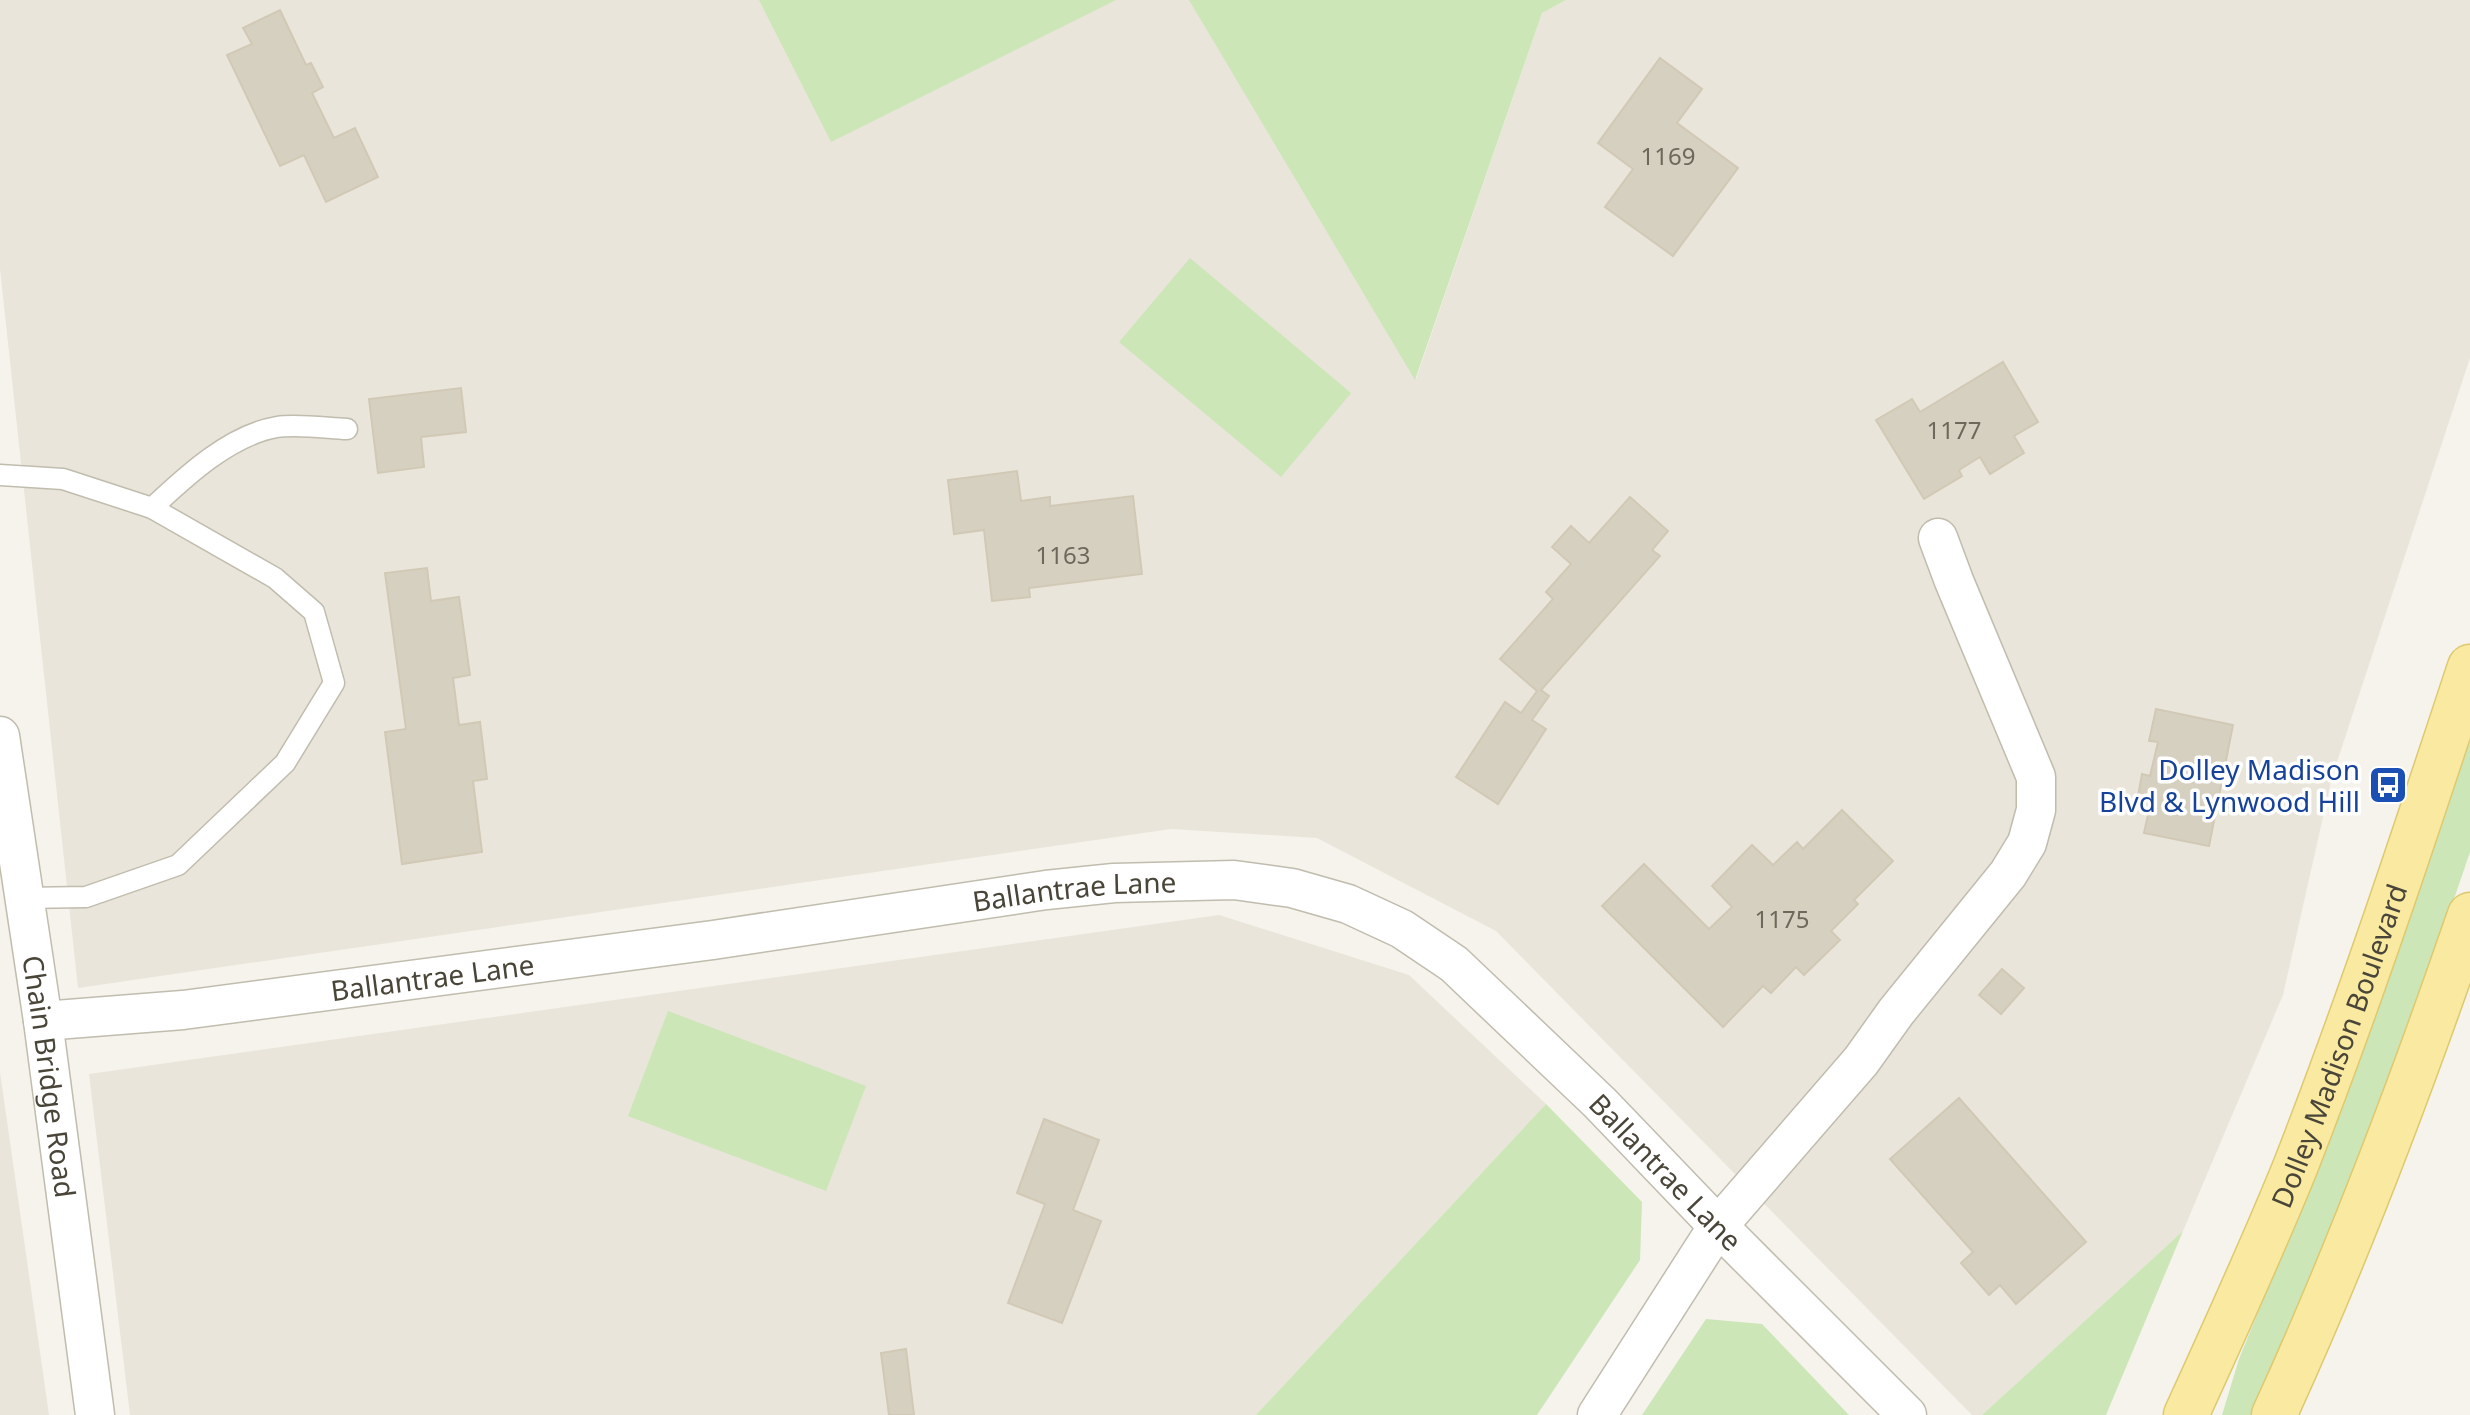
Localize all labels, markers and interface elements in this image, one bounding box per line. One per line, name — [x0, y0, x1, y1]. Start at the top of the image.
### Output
house number: 1169 — [1641, 139, 1695, 172]
house number: 1177 — [1927, 413, 1981, 446]
house number: 1163 — [1036, 538, 1090, 571]
place label: Dolley Madison Blvd & Lynwood Hill — [2099, 750, 2360, 820]
bus stop icon: Dolley Madison Blvd & Lynwood Hill — [2367, 764, 2409, 806]
street label: Ballantrae Lane — [970, 862, 1177, 920]
street label: Dolley Madison Boulevard — [2262, 879, 2415, 1213]
house number: 1175 — [1755, 902, 1809, 935]
street label: Ballantrae Lane — [328, 945, 536, 1009]
street label: Chain Bridge Road — [14, 952, 85, 1200]
street label: Ballantrae Lane — [1581, 1085, 1751, 1259]

